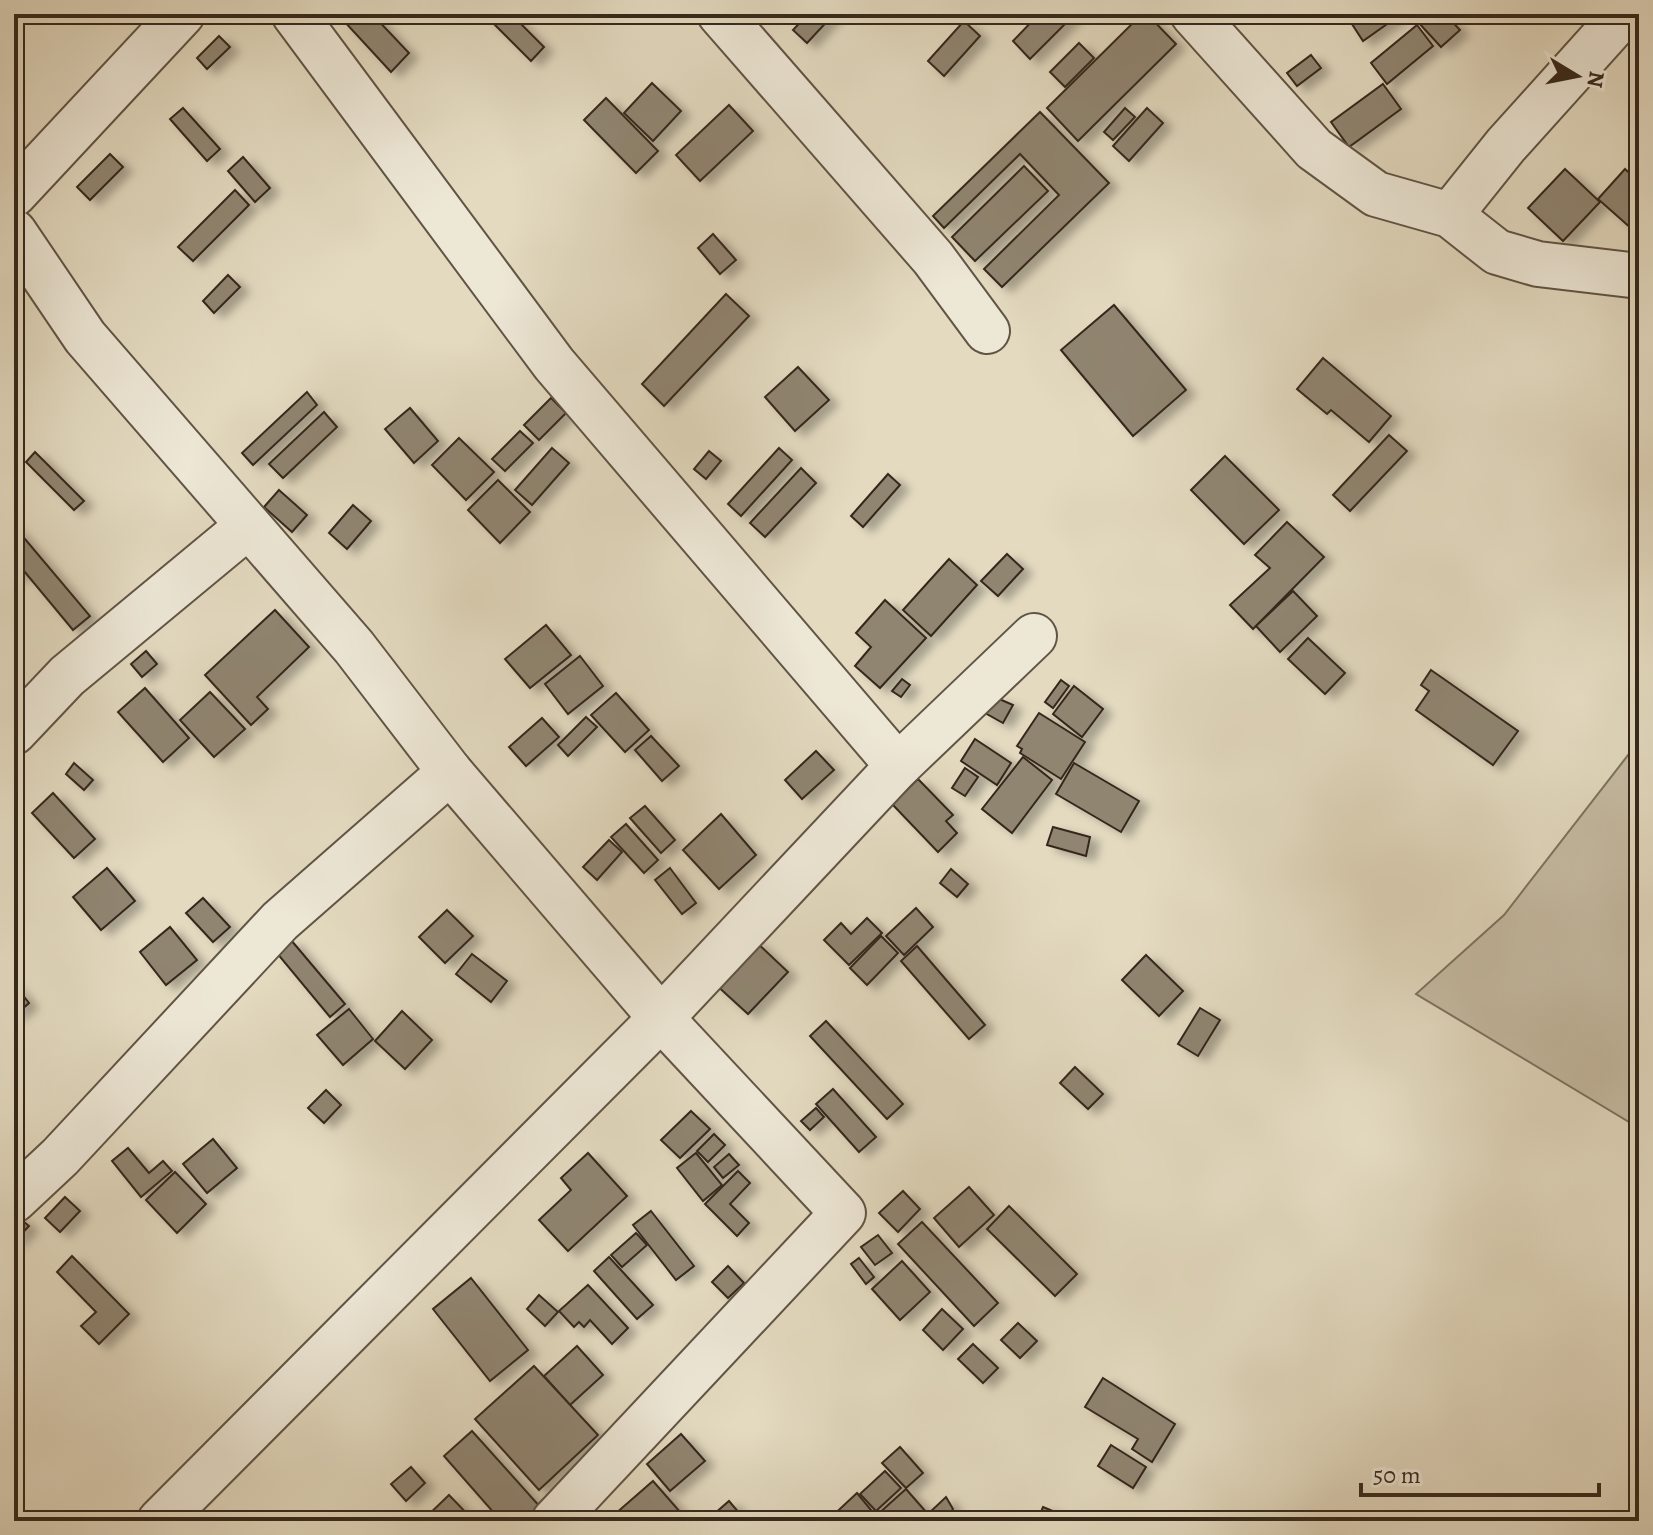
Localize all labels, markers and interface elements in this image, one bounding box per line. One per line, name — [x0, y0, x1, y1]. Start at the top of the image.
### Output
north arrow — [1537, 36, 1617, 116]
text: N — [1580, 69, 1612, 90]
scale bar — [1361, 1447, 1599, 1497]
text: 50 m — [1373, 1459, 1421, 1491]

